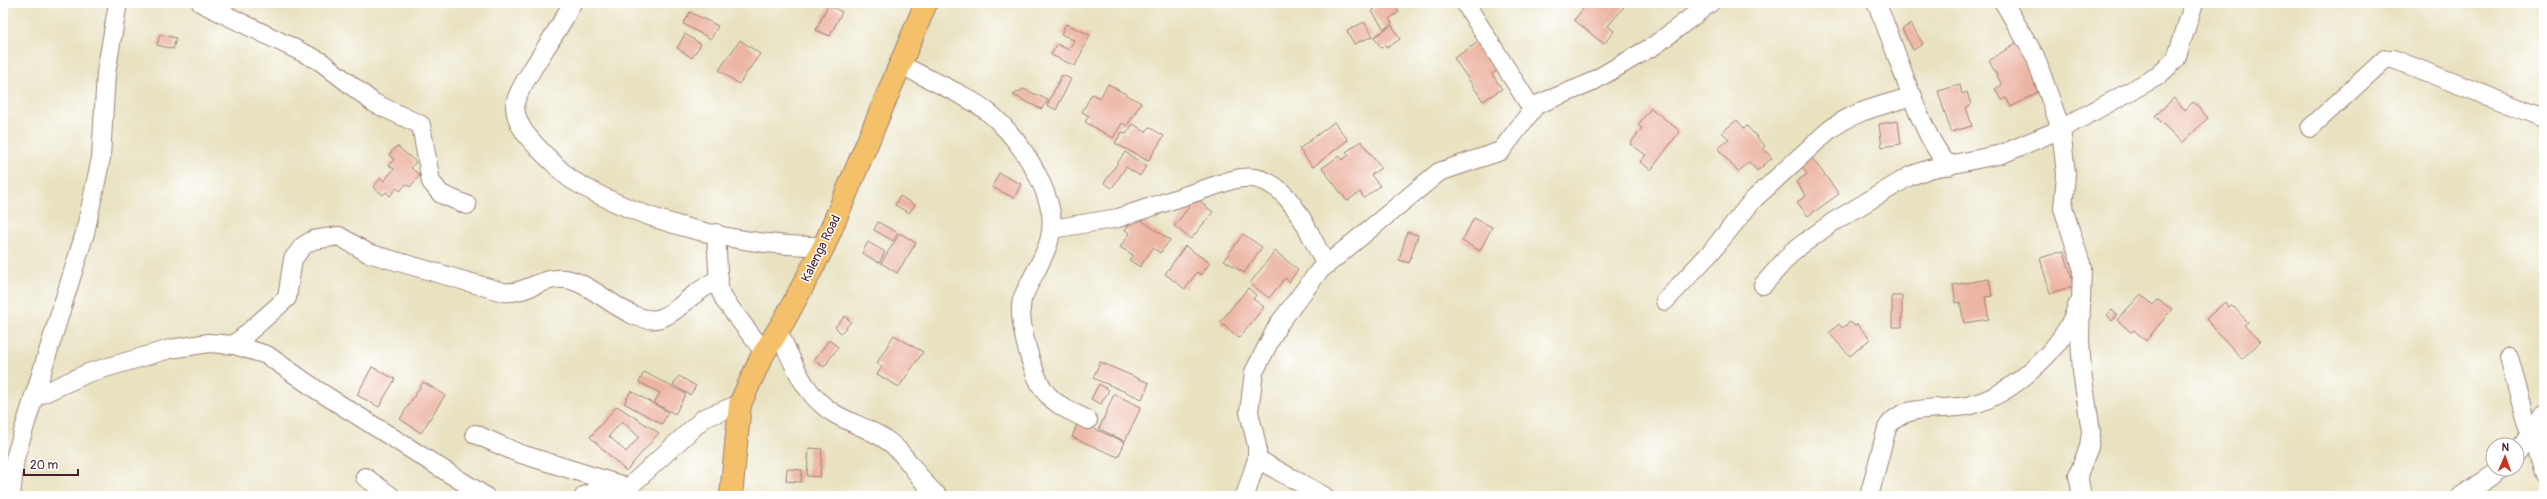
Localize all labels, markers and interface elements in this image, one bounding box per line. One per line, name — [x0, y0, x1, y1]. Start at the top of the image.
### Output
street label: Kalenga Road — [798, 212, 844, 285]
north arrow — [2485, 437, 2525, 477]
text: N — [2501, 441, 2510, 454]
scale bar — [24, 451, 78, 477]
text: 20 m — [30, 458, 59, 473]

